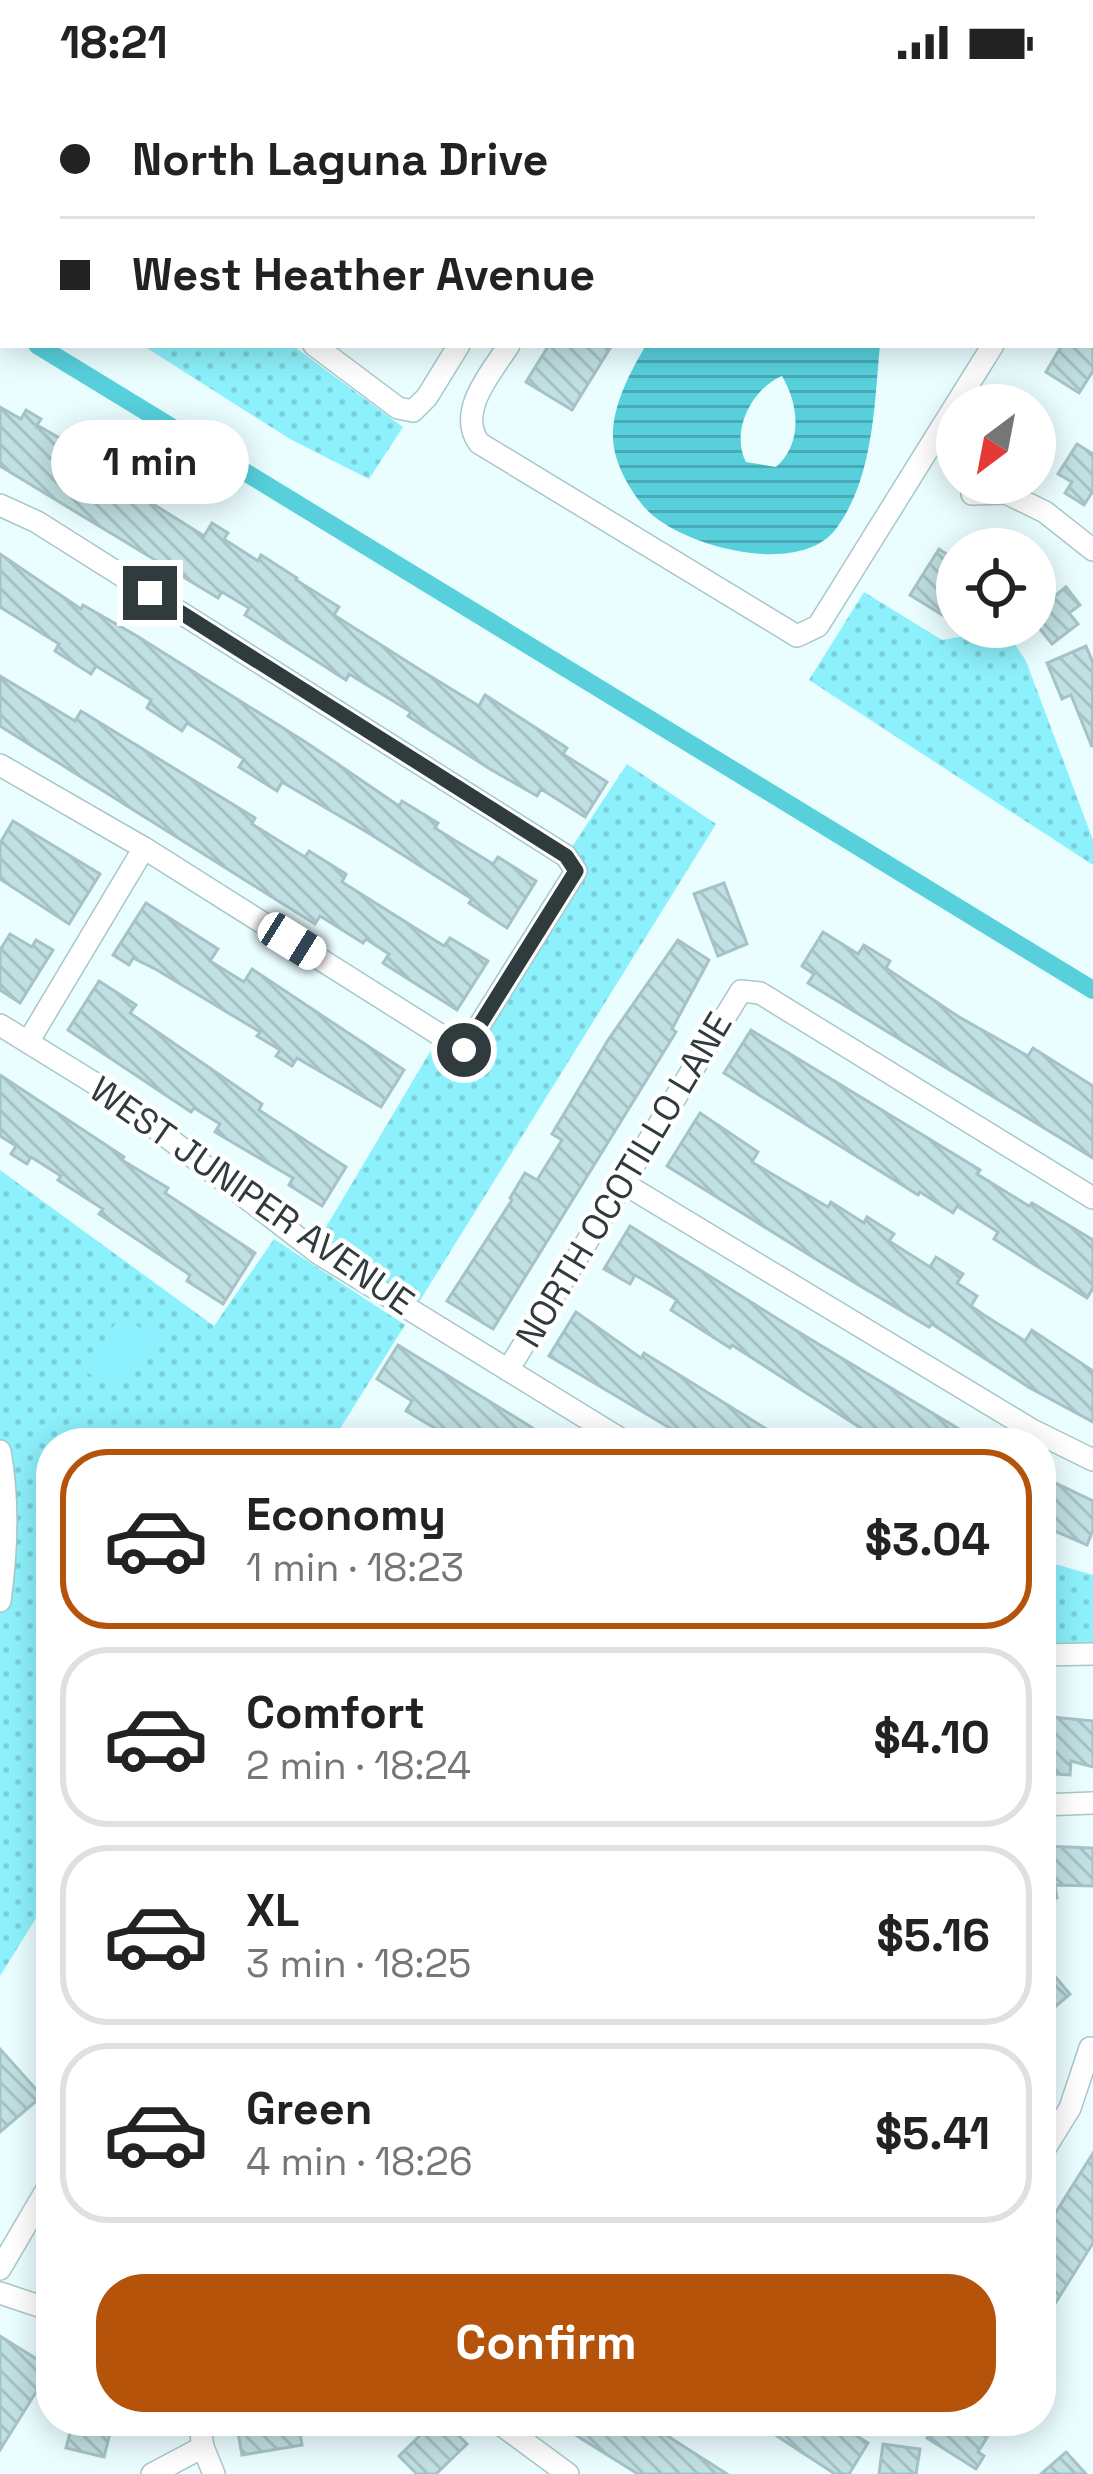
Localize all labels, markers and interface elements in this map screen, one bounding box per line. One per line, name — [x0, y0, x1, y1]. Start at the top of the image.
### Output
text: 18:21 — [60, 14, 168, 71]
text: North Laguna Drive — [132, 131, 548, 188]
text: West Heather Avenue — [132, 246, 595, 303]
north arrow — [936, 384, 1056, 504]
map controls — [936, 384, 1056, 648]
callout: 1 min — [51, 419, 249, 503]
text: 1 min — [102, 437, 198, 486]
button: locate — [936, 528, 1056, 648]
route end — [123, 566, 177, 620]
car — [252, 907, 332, 975]
street label: NORTH OCOTILLO LANE — [506, 1004, 742, 1356]
route start — [437, 1023, 491, 1077]
street label: WEST JUNIPER AVENUE — [81, 1067, 423, 1325]
icon: car — [102, 1485, 210, 1593]
text: Economy — [246, 1486, 446, 1543]
text: $3.04 — [865, 1511, 990, 1568]
text: 1 min · 18:23 — [246, 1543, 464, 1592]
icon: car — [102, 1683, 210, 1791]
text: Comfort — [246, 1684, 425, 1741]
text: $4.10 — [874, 1709, 990, 1766]
text: 2 min · 18:24 — [246, 1741, 471, 1790]
icon: car — [102, 1881, 210, 1989]
text: XL — [246, 1882, 299, 1939]
text: $5.16 — [877, 1907, 990, 1964]
text: 3 min · 18:25 — [246, 1939, 471, 1988]
icon: car — [102, 2079, 210, 2187]
text: Green — [246, 2080, 372, 2137]
text: $5.41 — [875, 2105, 990, 2162]
text: 4 min · 18:26 — [246, 2137, 473, 2186]
button: Confirm — [96, 2274, 996, 2412]

